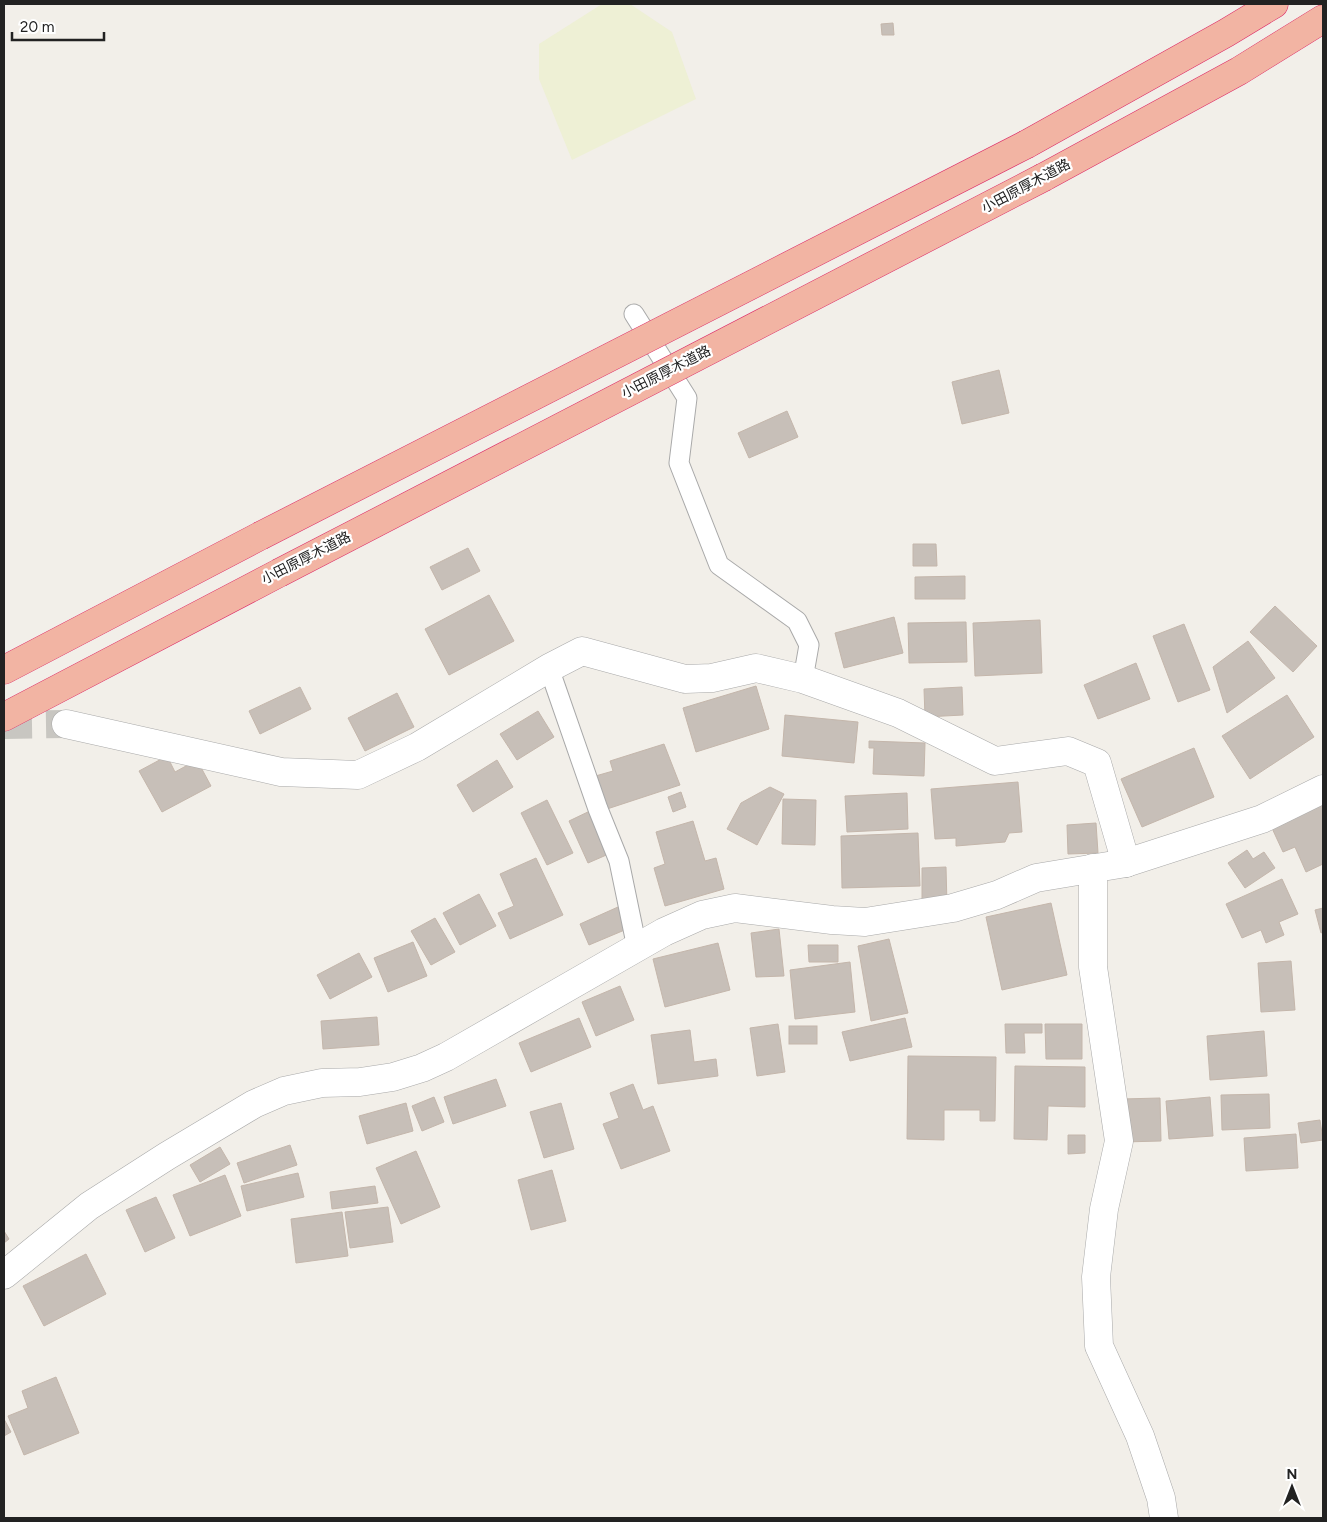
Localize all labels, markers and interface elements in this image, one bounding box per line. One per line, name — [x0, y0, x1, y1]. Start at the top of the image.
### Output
scale bar — [12, 10, 105, 42]
text: 20 m — [20, 18, 54, 36]
street label: 小田原厚木道路 — [979, 155, 1073, 217]
street label: 小田原厚木道路 — [618, 342, 714, 402]
street label: 小田原厚木道路 — [258, 528, 354, 588]
north arrow — [1267, 1462, 1317, 1512]
text: N — [1287, 1466, 1297, 1483]

